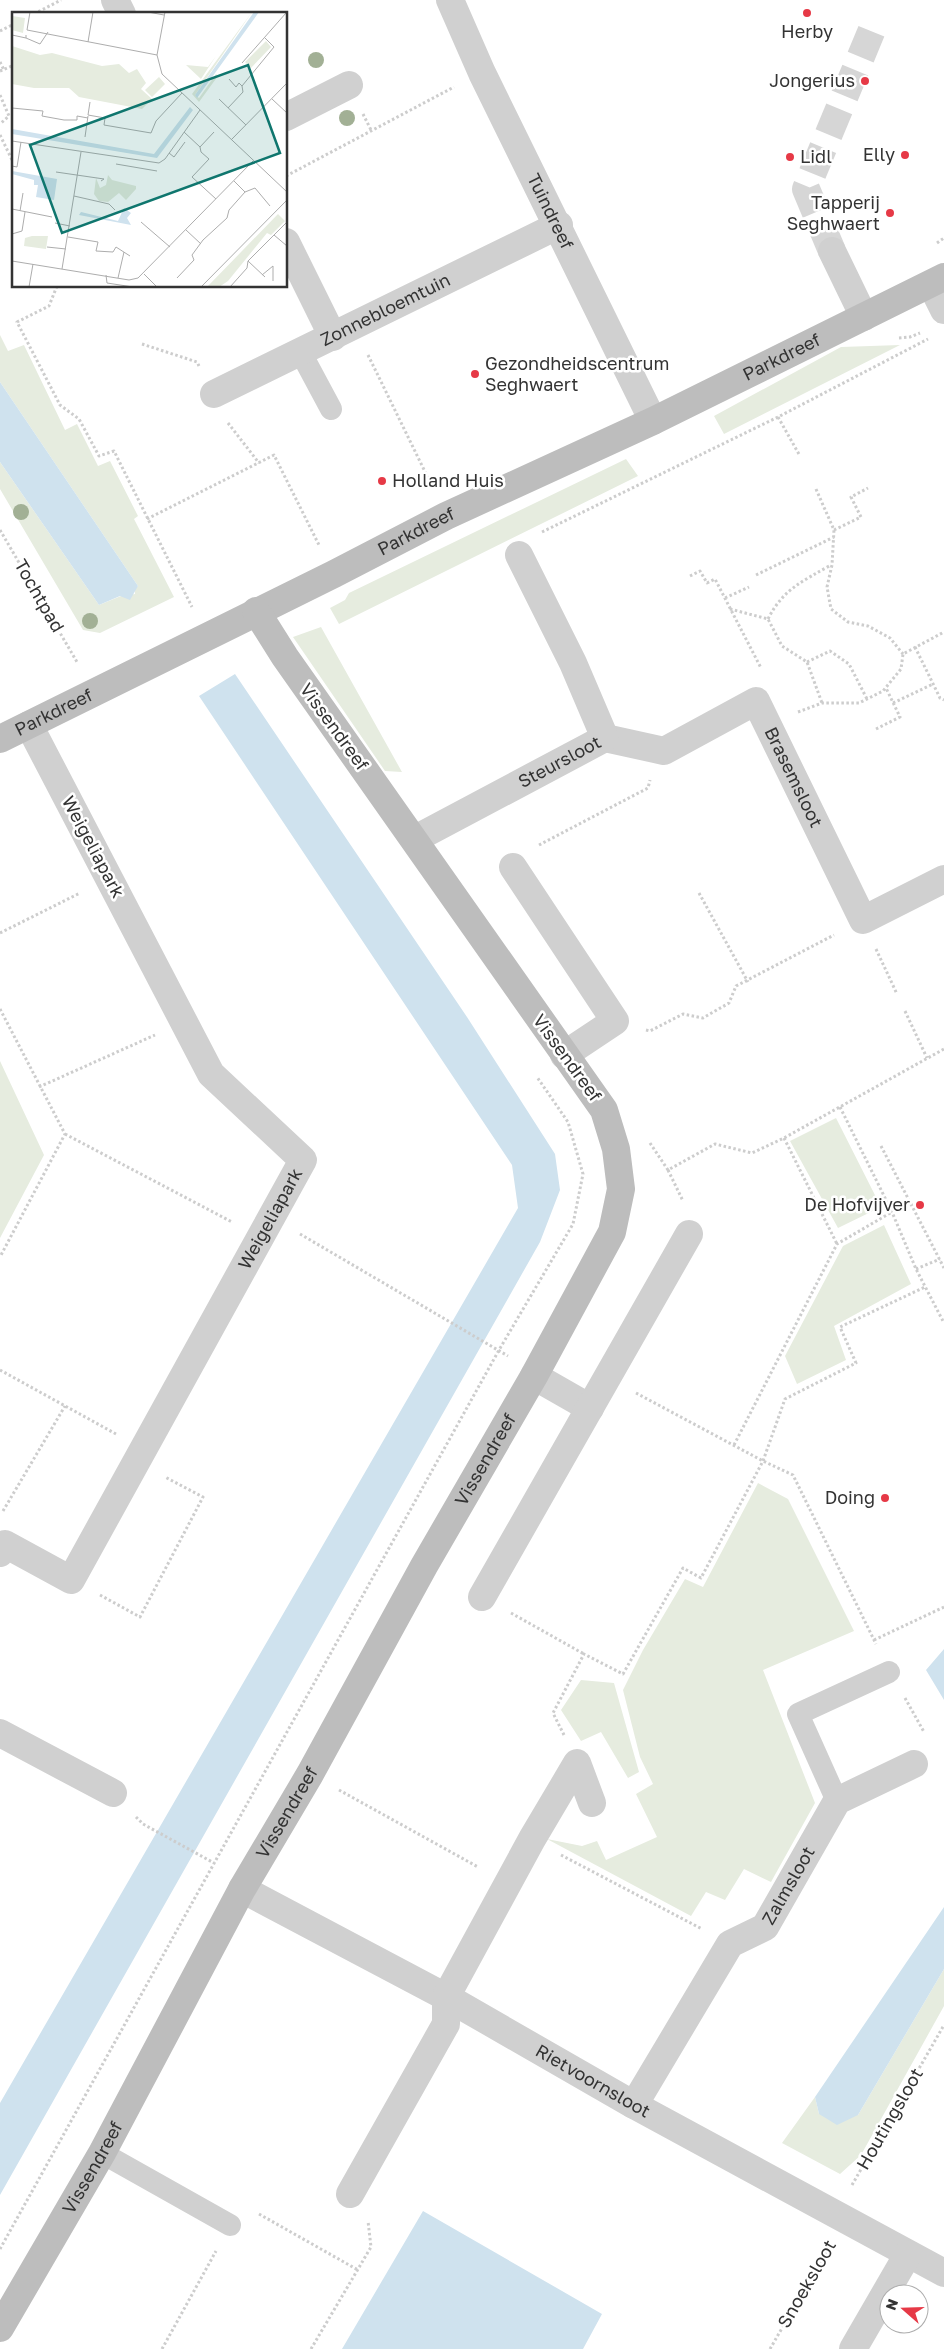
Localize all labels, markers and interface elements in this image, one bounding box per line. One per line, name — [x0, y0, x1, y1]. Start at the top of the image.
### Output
marker: Herby — [801, 7, 813, 19]
inset map — [12, 12, 288, 288]
place label: Herby — [781, 20, 833, 42]
place label: Jongerius — [769, 69, 855, 91]
marker: Jongerius — [859, 75, 871, 87]
place label: Elly — [863, 143, 895, 165]
place label: Lidl — [800, 145, 832, 167]
marker: Elly — [899, 149, 911, 161]
marker: Lidl — [784, 151, 796, 163]
street label: Tuindreef — [523, 170, 579, 253]
place label: Tapperij Seghwaert — [787, 191, 880, 234]
marker: Tapperij Seghwaert — [884, 207, 896, 219]
street label: Zonnebloemtuin — [317, 268, 453, 350]
street label: Parkdreef — [739, 328, 824, 385]
place label: Gezondheidscentrum Seghwaert — [485, 352, 669, 395]
marker: Gezondheidscentrum Seghwaert — [469, 368, 481, 380]
place label: Holland Huis — [392, 469, 504, 491]
marker: Holland Huis — [376, 475, 388, 487]
street label: Parkdreef — [373, 501, 458, 560]
street label: Tochtpad — [10, 555, 70, 636]
street label: Vissendreef — [296, 678, 374, 775]
street label: Parkdreef — [11, 683, 96, 740]
street label: Brasemsloot — [760, 723, 828, 831]
street label: Steursloot — [514, 730, 605, 792]
street label: Weigeliapark — [58, 792, 130, 901]
street label: Vissendreef — [529, 1009, 607, 1106]
street label: Weigeliapark — [233, 1164, 306, 1273]
place label: De Hofvijver — [804, 1193, 910, 1215]
marker: De Hofvijver — [914, 1199, 926, 1211]
street label: Vissendreef — [449, 1409, 520, 1509]
place label: Doing — [825, 1486, 875, 1508]
marker: Doing — [879, 1492, 891, 1504]
street label: Vissendreef — [251, 1762, 322, 1862]
street label: Zalmsloot — [757, 1842, 819, 1928]
street label: Rietvoornsloot — [532, 2039, 654, 2122]
street label: Houtingsloot — [851, 2064, 927, 2173]
street label: Vissendreef — [57, 2117, 127, 2218]
street label: Snoeksloot — [772, 2236, 840, 2331]
north arrow — [879, 2284, 929, 2334]
text: N — [882, 2296, 901, 2312]

